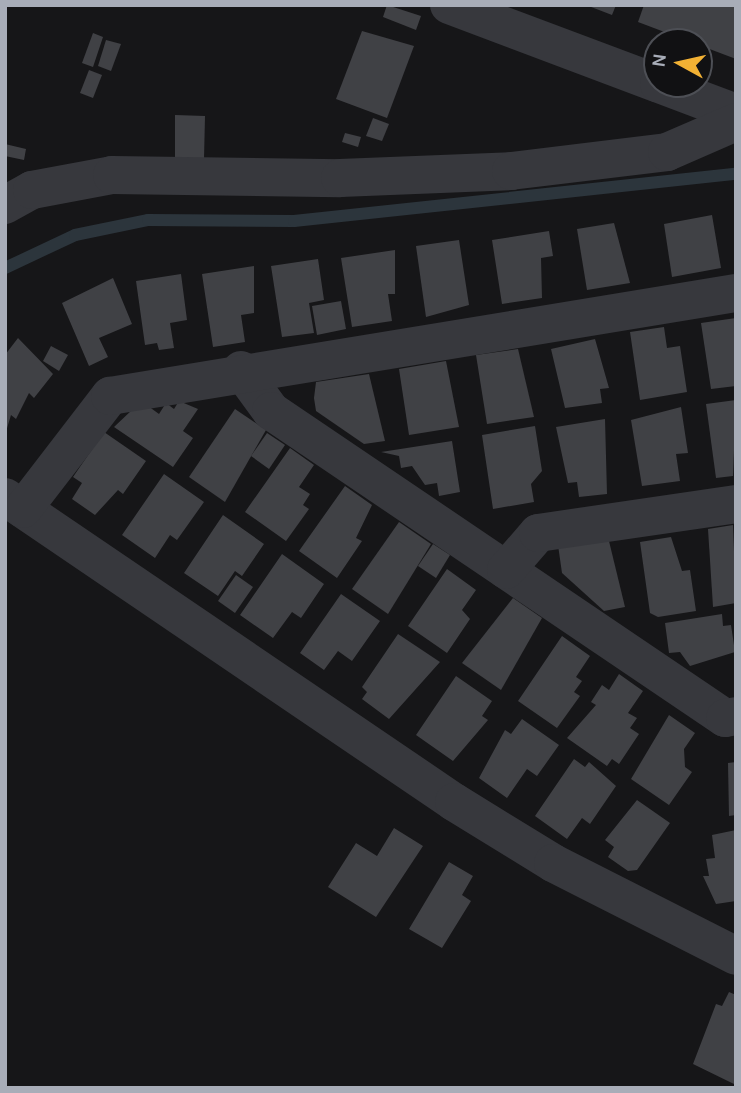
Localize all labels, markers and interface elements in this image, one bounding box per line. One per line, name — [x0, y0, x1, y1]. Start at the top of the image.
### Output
north arrow — [643, 28, 713, 98]
text: N — [647, 52, 671, 69]

